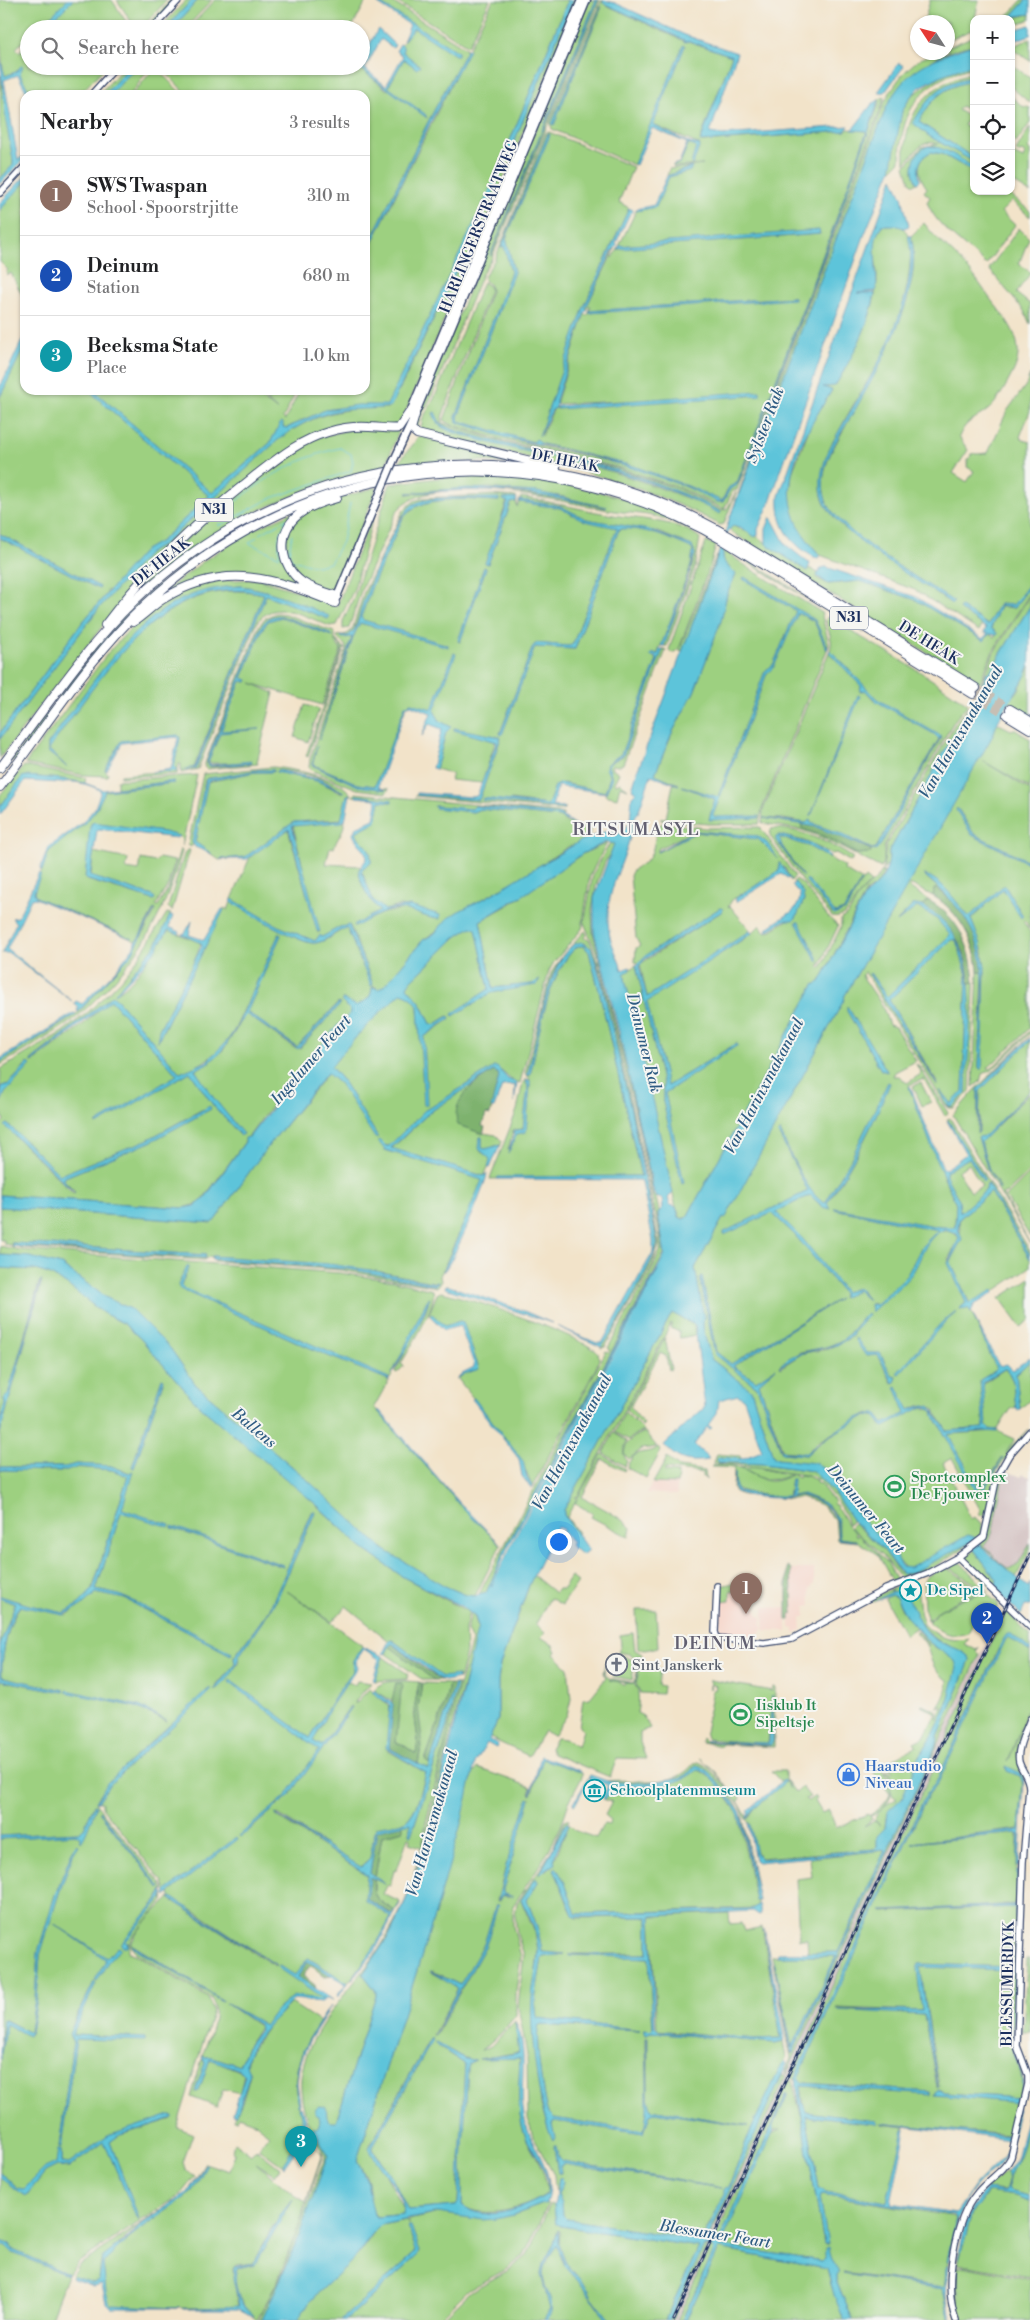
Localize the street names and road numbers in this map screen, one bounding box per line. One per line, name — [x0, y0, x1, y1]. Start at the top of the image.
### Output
street label: HARLINGERSTRAATWEG — [436, 138, 522, 316]
street label: DE HEAK — [529, 445, 602, 477]
road number: N31 — [195, 498, 233, 522]
street label: DE HEAK — [128, 533, 195, 591]
road number: N31 — [830, 606, 868, 630]
street label: DE HEAK — [895, 617, 964, 670]
street label: BLESSUMERDYK — [997, 1920, 1019, 2048]

